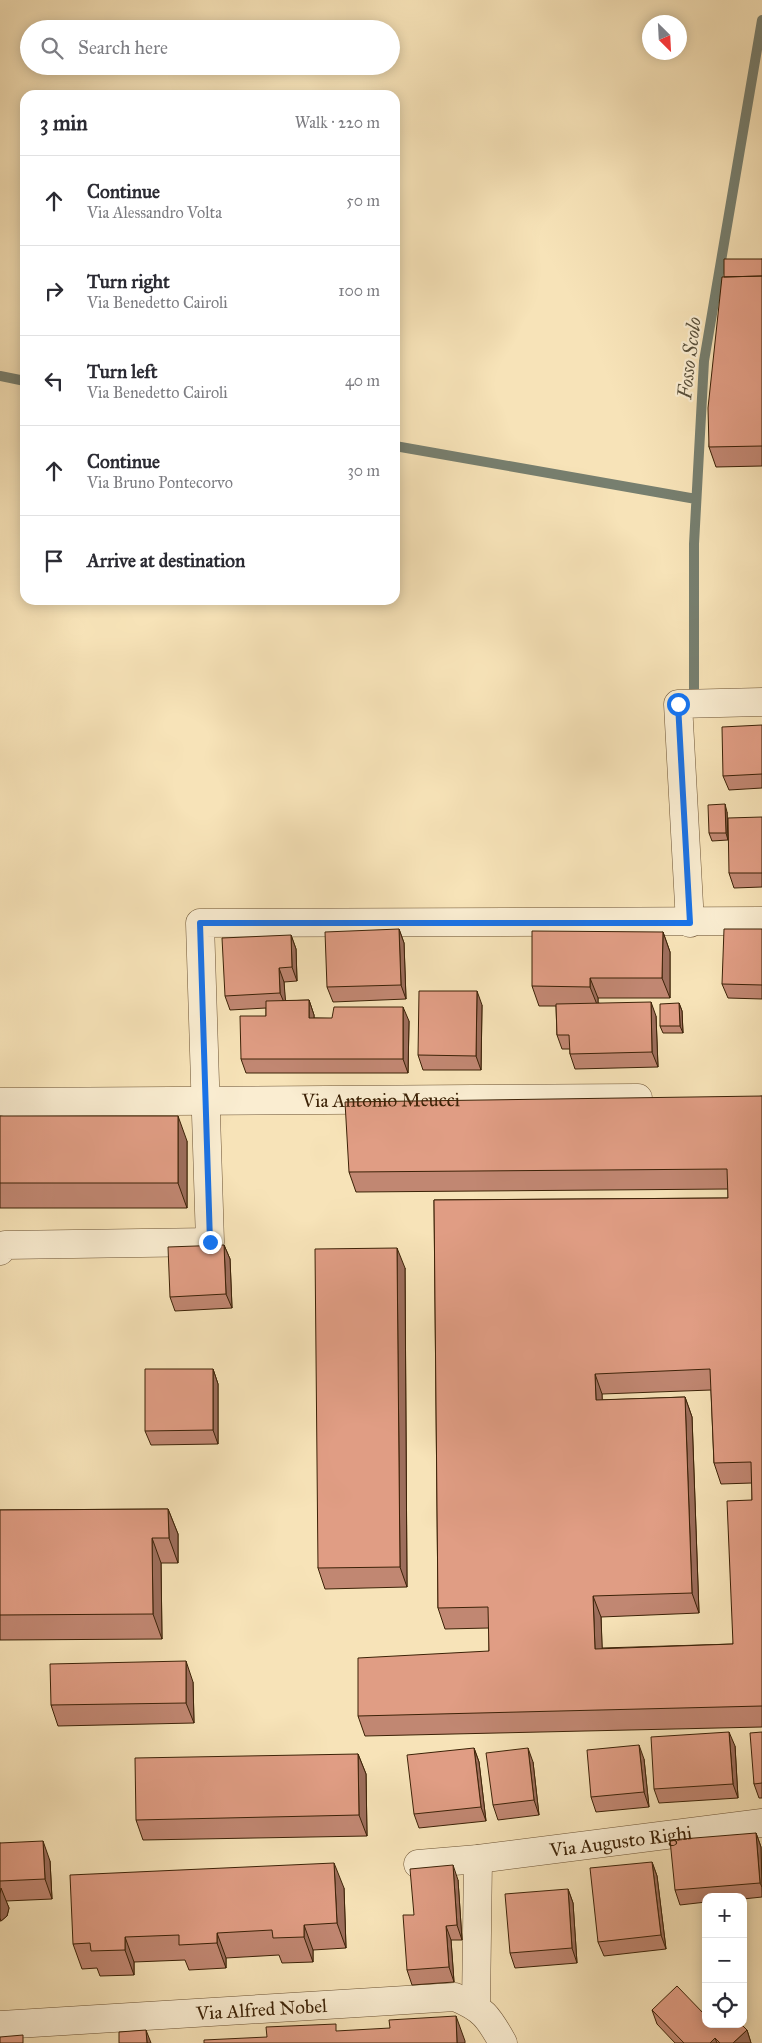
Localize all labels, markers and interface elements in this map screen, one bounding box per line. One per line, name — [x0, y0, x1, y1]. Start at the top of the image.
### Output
north arrow — [642, 15, 687, 60]
search box — [20, 20, 400, 75]
icon: search — [38, 34, 66, 62]
text: Search here — [78, 36, 168, 59]
text: 3 min — [40, 110, 88, 136]
text: Walk · 220 m — [295, 113, 380, 132]
text: Continue — [87, 180, 160, 203]
icon: ahead — [40, 187, 68, 215]
text: 50 m — [346, 191, 380, 210]
text: Via Alessandro Volta — [87, 203, 222, 222]
text: Turn right — [87, 270, 170, 293]
icon: right — [40, 277, 68, 305]
text: 100 m — [338, 281, 380, 300]
text: Via Benedetto Cairoli — [87, 293, 228, 312]
water label: Fosso Scolo — [672, 315, 706, 401]
text: Turn left — [87, 360, 157, 383]
icon: left — [40, 367, 68, 395]
text: 40 m — [345, 371, 380, 390]
text: Via Benedetto Cairoli — [87, 383, 228, 402]
text: Continue — [87, 450, 160, 473]
icon: ahead — [40, 457, 68, 485]
text: 30 m — [347, 461, 380, 480]
text: Via Bruno Pontecorvo — [87, 473, 233, 492]
icon: arrive — [40, 547, 68, 575]
text: Arrive at destination — [87, 549, 245, 572]
route start — [667, 693, 690, 716]
street label: Via Antonio Meucci — [301, 1088, 460, 1112]
route end — [199, 1231, 222, 1254]
street label: Via Augusto Righi — [547, 1820, 693, 1861]
map controls — [702, 1893, 747, 2028]
button: + — [702, 1893, 747, 1938]
button: − — [702, 1938, 747, 1983]
button: locate — [702, 1983, 747, 2028]
street label: Via Alfred Nobel — [194, 1993, 329, 2024]

